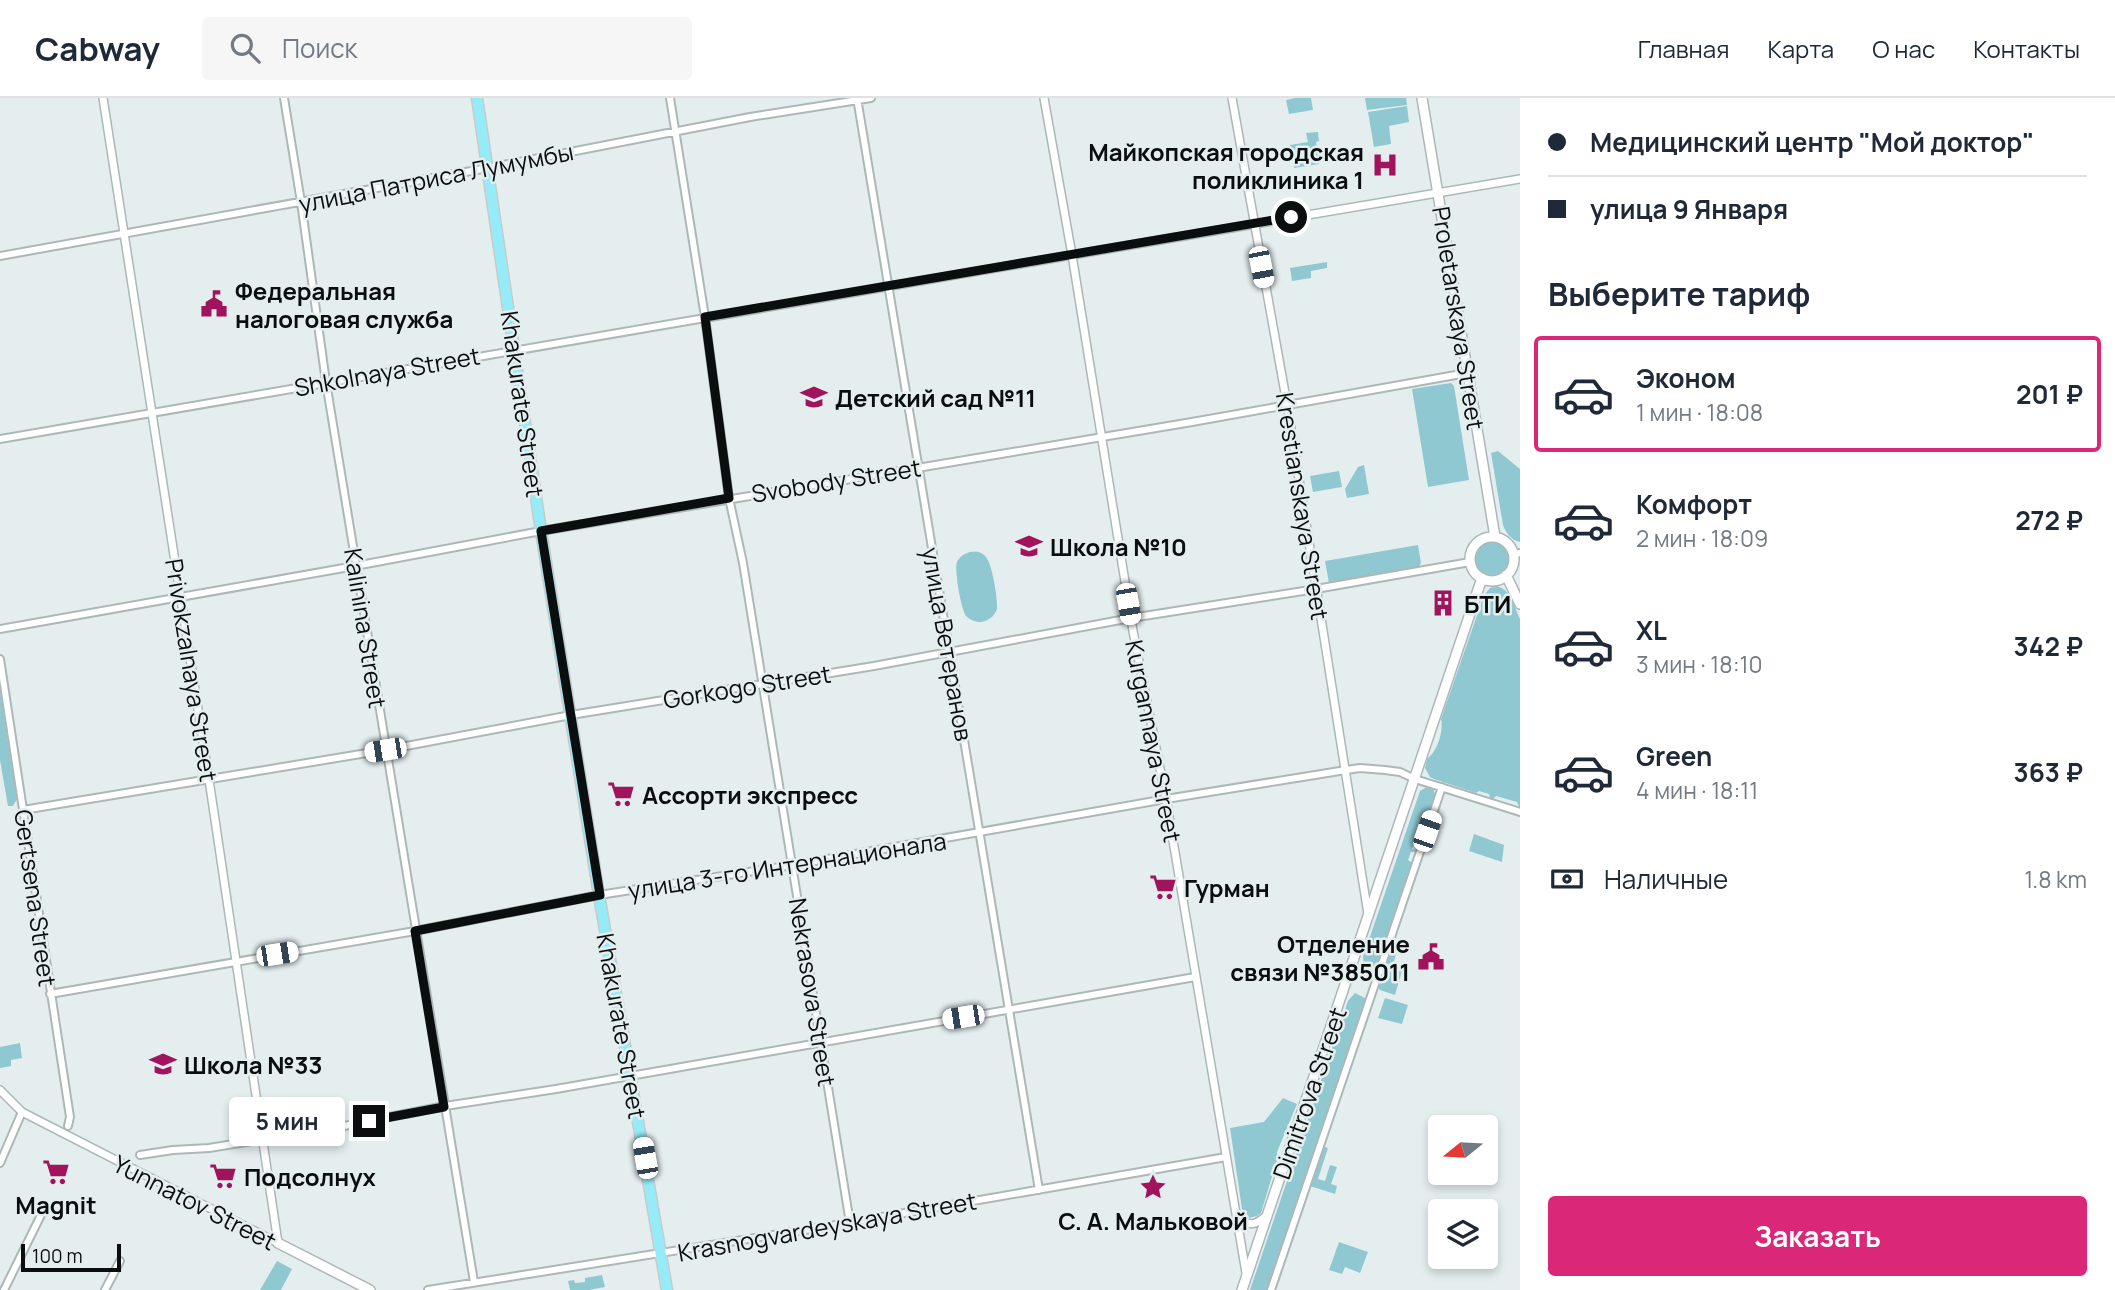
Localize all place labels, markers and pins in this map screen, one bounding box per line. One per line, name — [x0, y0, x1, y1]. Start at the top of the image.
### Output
place label: Майкопская городская поликлиника 1 — [1088, 135, 1364, 196]
hospital icon: Майкопская городская поликлиника 1 — [1370, 150, 1400, 180]
place label: Федеральная налоговая служба — [235, 274, 453, 335]
public building icon: Федеральная налоговая служба — [199, 289, 229, 319]
place label: Детский сад №11 — [835, 381, 1036, 414]
school or university icon: Детский сад №11 — [799, 382, 829, 412]
place label: Школа №10 — [1050, 530, 1187, 563]
school or university icon: Школа №10 — [1014, 531, 1044, 561]
place label: БТИ — [1464, 587, 1511, 620]
building icon: БТИ — [1428, 588, 1458, 618]
place label: Ассорти экспресс — [642, 778, 858, 811]
supermarket icon: Ассорти экспресс — [606, 779, 636, 809]
place label: Гурман — [1184, 871, 1270, 904]
supermarket icon: Гурман — [1148, 872, 1178, 902]
place label: Отделение связи №385011 — [1230, 927, 1410, 988]
public building icon: Отделение связи №385011 — [1416, 942, 1446, 972]
place label: Школа №33 — [184, 1048, 322, 1081]
school or university icon: Школа №33 — [148, 1049, 178, 1079]
supermarket icon: Magnit — [41, 1157, 71, 1187]
place label: Подсолнух — [244, 1160, 377, 1193]
supermarket icon: Подсолнух — [208, 1161, 238, 1191]
place icon: С. А. Мальковой — [1138, 1172, 1168, 1202]
place label: Magnit — [15, 1188, 97, 1221]
place label: С. А. Мальковой — [1058, 1204, 1248, 1237]

